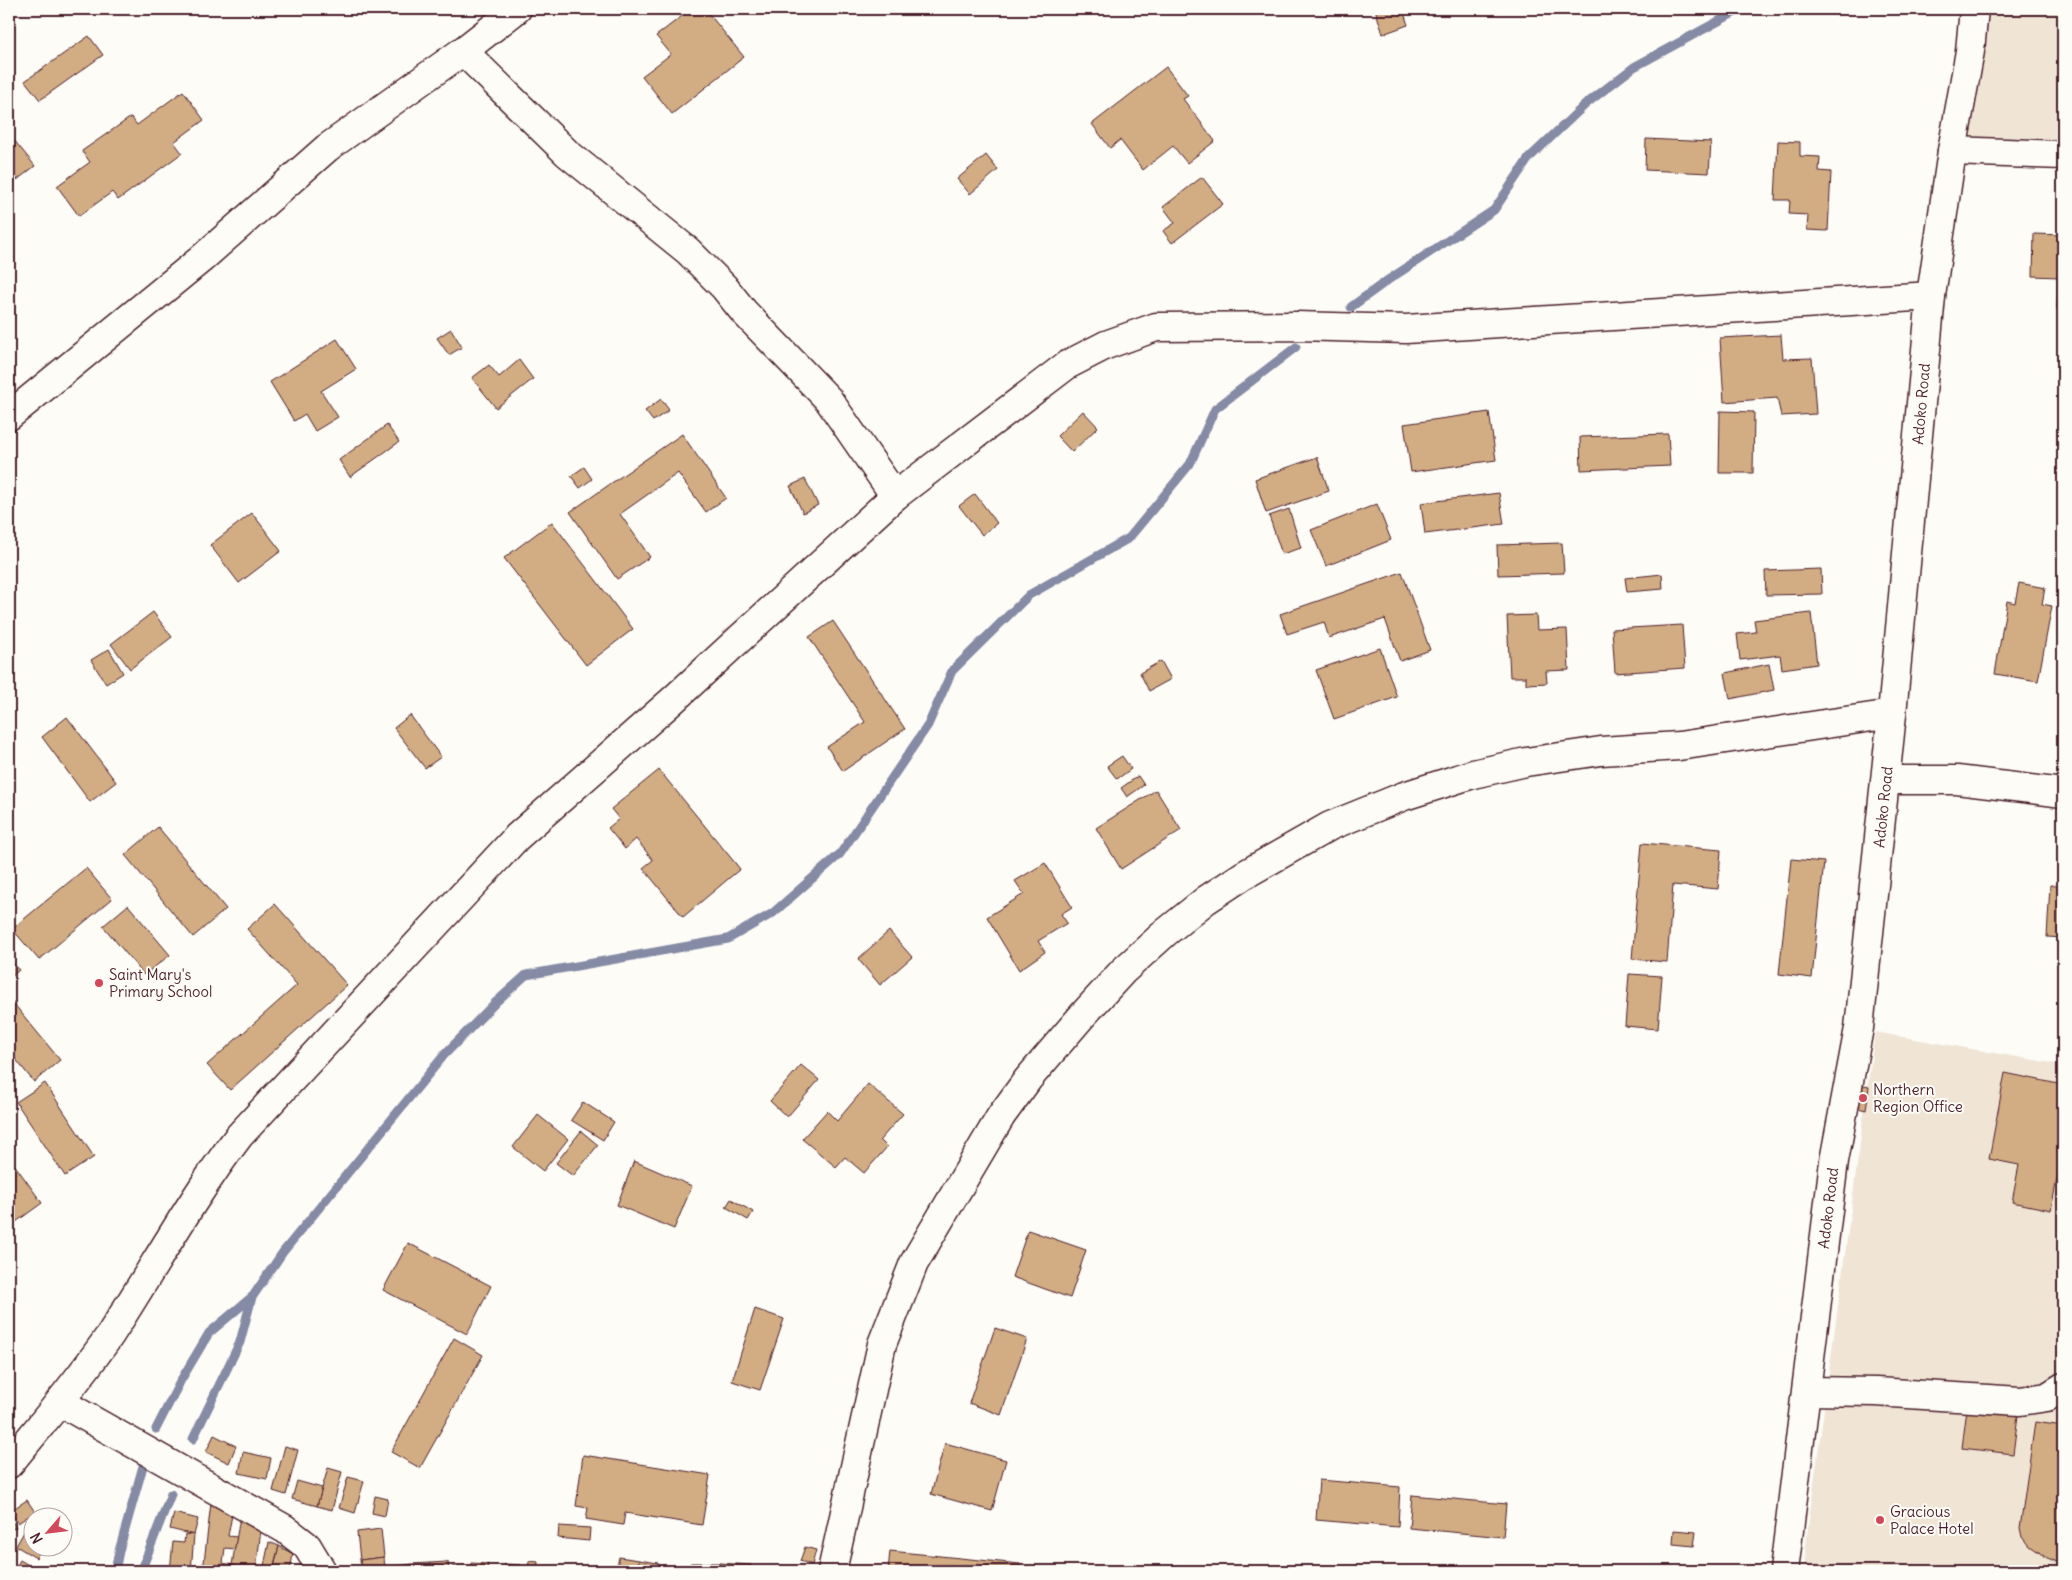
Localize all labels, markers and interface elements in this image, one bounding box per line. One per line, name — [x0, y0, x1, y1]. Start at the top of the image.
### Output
street label: Adoko Road — [1908, 362, 1934, 445]
street label: Adoko Road — [1869, 765, 1897, 849]
place label: Saint Mary's Primary School — [109, 965, 212, 1001]
marker: Saint Mary's Primary School — [93, 977, 105, 989]
place label: Northern Region Office — [1873, 1080, 1963, 1116]
marker: Northern Region Office — [1857, 1092, 1869, 1104]
street label: Adoko Road — [1814, 1166, 1842, 1250]
place label: Gracious Palace Hotel — [1890, 1502, 1974, 1538]
north arrow — [22, 1508, 72, 1558]
marker: Gracious Palace Hotel — [1874, 1514, 1886, 1526]
text: N — [26, 1530, 47, 1547]

